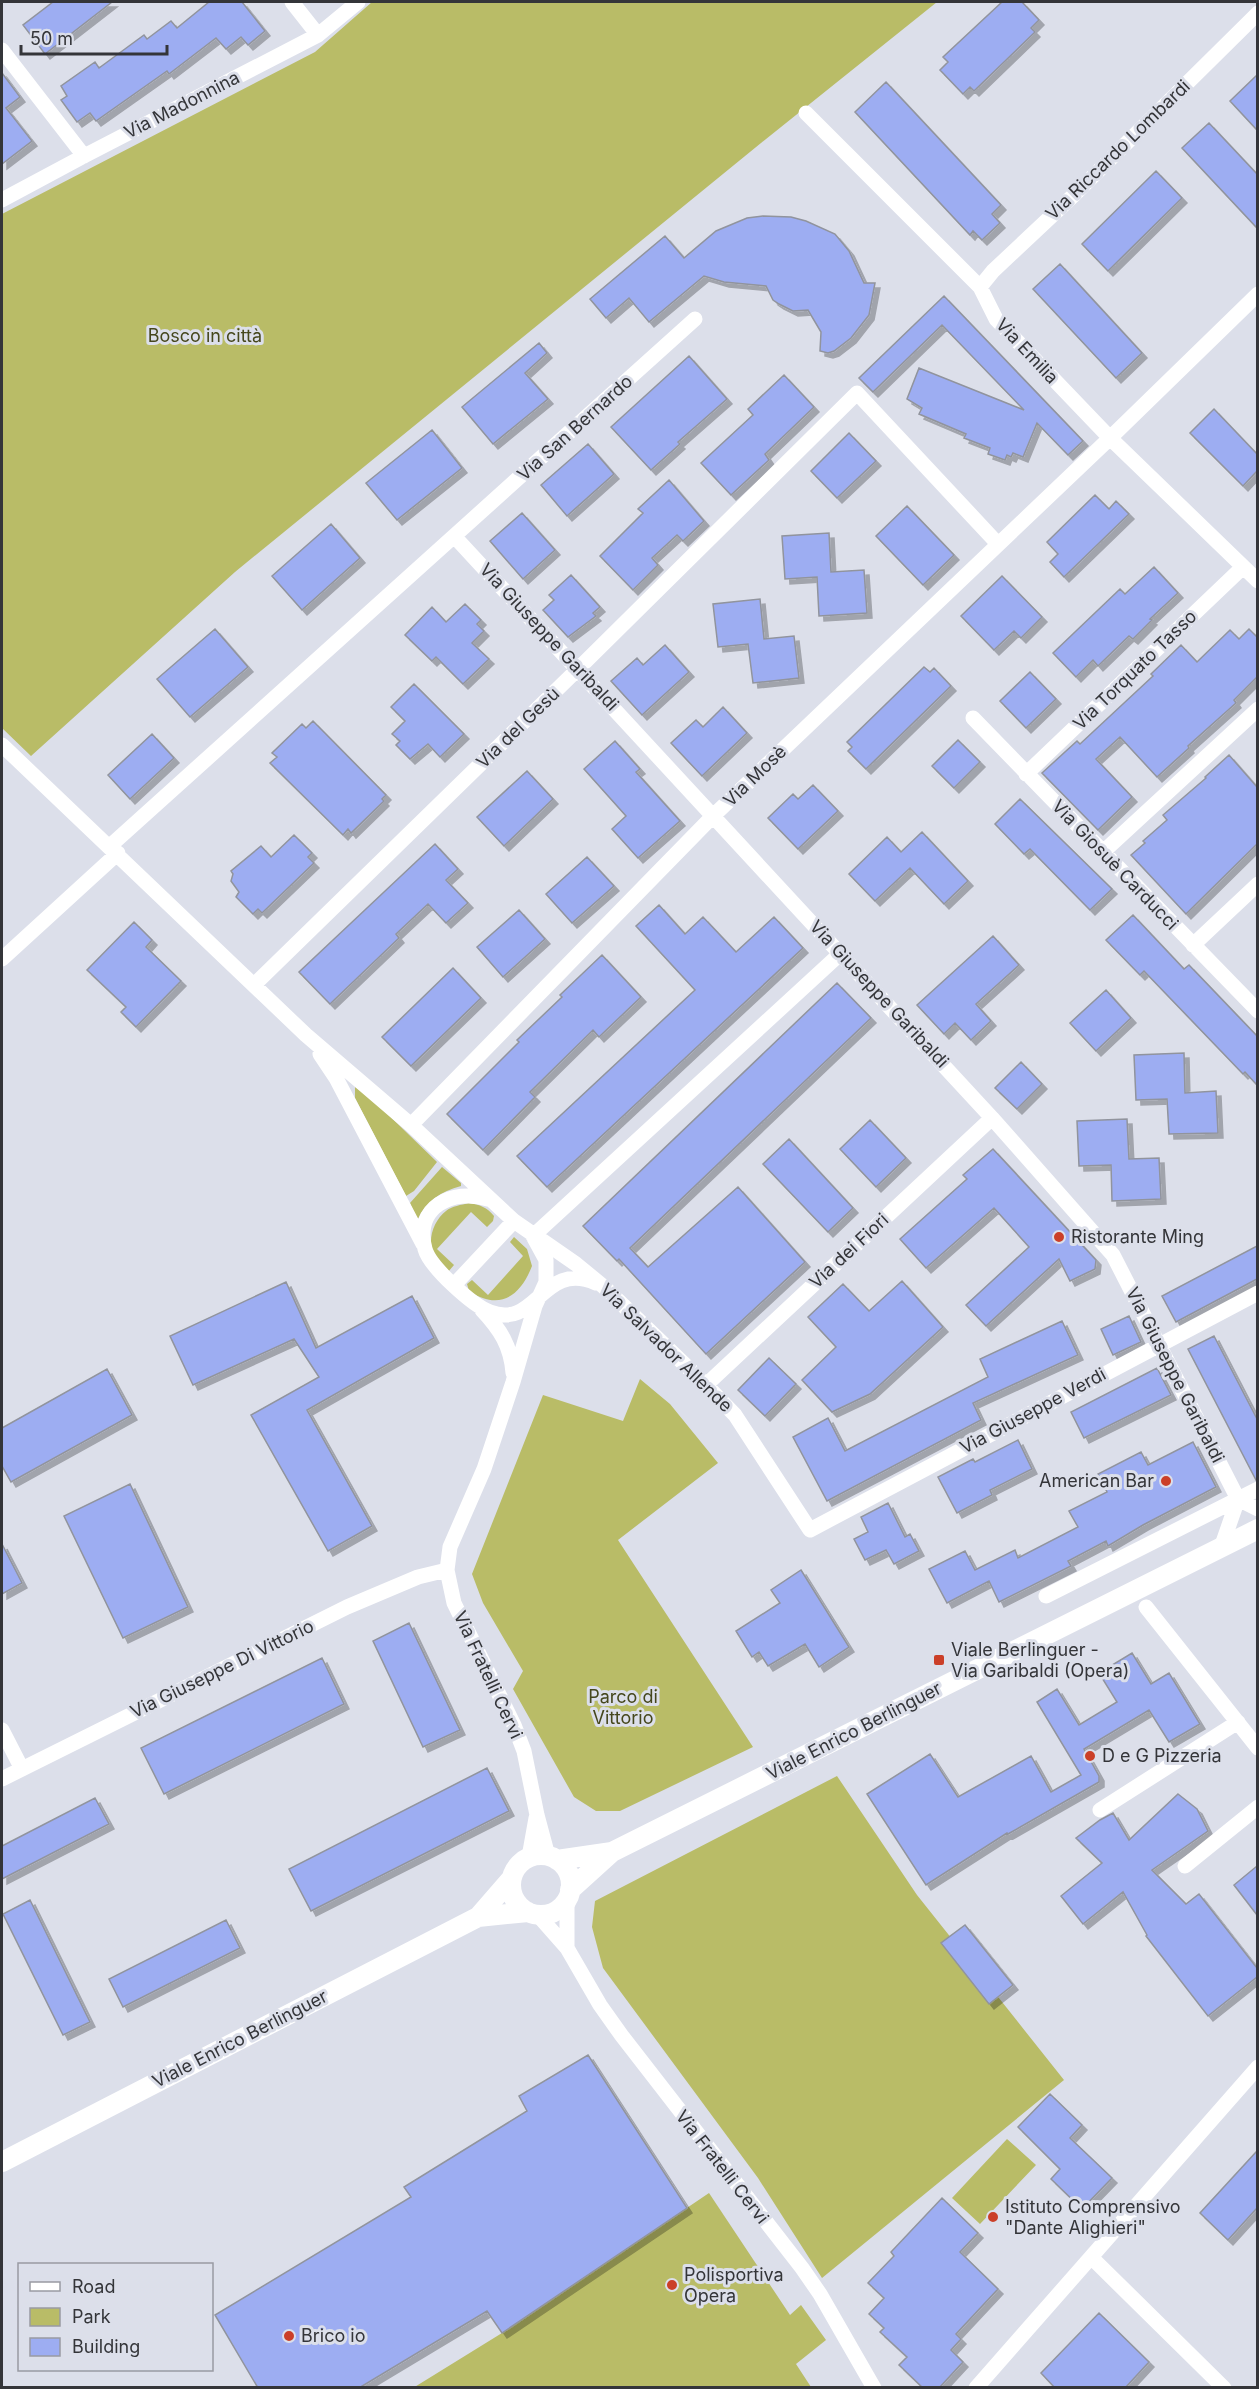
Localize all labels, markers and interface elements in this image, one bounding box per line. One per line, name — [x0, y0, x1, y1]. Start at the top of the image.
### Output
scale bar — [21, 18, 166, 56]
text: 50 m — [30, 28, 73, 49]
street label: Via Madonnina — [121, 66, 243, 143]
street label: Via Riccardo Lombardi — [1041, 75, 1194, 224]
street label: Via Emilia — [992, 314, 1063, 388]
park label: Bosco in città — [148, 325, 262, 346]
street label: Via San Bernardo — [513, 370, 637, 485]
street label: Via Giuseppe Garibaldi — [476, 559, 623, 715]
street label: Via Torquato Tasso — [1069, 605, 1201, 734]
street label: Via del Gesù — [472, 683, 563, 772]
street label: Via Mosè — [719, 741, 790, 811]
street label: Via Giosuè Carducci — [1048, 795, 1183, 934]
street label: Via Giuseppe Garibaldi — [806, 916, 953, 1072]
street label: Via dei Fiori — [805, 1209, 892, 1292]
place label: Ristorante Ming — [1071, 1226, 1204, 1247]
marker: Ristorante Ming — [1052, 1230, 1066, 1244]
street label: Via Salvador Allende — [596, 1279, 737, 1416]
street label: Via Giuseppe Garibaldi — [1122, 1284, 1229, 1466]
street label: Via Giuseppe Verdi — [956, 1363, 1109, 1458]
place label: American Bar — [1039, 1470, 1154, 1491]
marker: American Bar — [1159, 1474, 1173, 1488]
street label: Via Fratelli Cervi — [450, 1608, 527, 1742]
street label: Via Giuseppe Di Vittorio — [127, 1615, 317, 1722]
place label: Viale Berlinguer - Via Garibaldi (Opera) — [951, 1639, 1129, 1681]
marker: Viale Berlinguer - Via Garibaldi (Opera) — [932, 1653, 946, 1667]
street label: Viale Enrico Berlinguer — [763, 1677, 945, 1784]
park label: Parco di Vittorio — [588, 1686, 658, 1728]
place label: D e G Pizzeria — [1102, 1745, 1222, 1766]
marker: D e G Pizzeria — [1083, 1749, 1097, 1763]
street label: Viale Enrico Berlinguer — [149, 1985, 331, 2092]
street label: Via Fratelli Cervi — [671, 2106, 773, 2228]
place label: Istituto Comprensivo "Dante Alighieri" — [1005, 2196, 1180, 2238]
marker: Istituto Comprensivo "Dante Alighieri" — [986, 2210, 1000, 2224]
legend — [18, 2263, 213, 2371]
place label: Polisportiva Opera — [684, 2264, 784, 2306]
text: Road — [72, 2276, 115, 2297]
marker: Polisportiva Opera — [665, 2278, 679, 2292]
text: Park — [72, 2306, 111, 2327]
place label: Brico io — [301, 2325, 366, 2346]
marker: Brico io — [282, 2329, 296, 2343]
text: Building — [72, 2336, 140, 2357]

